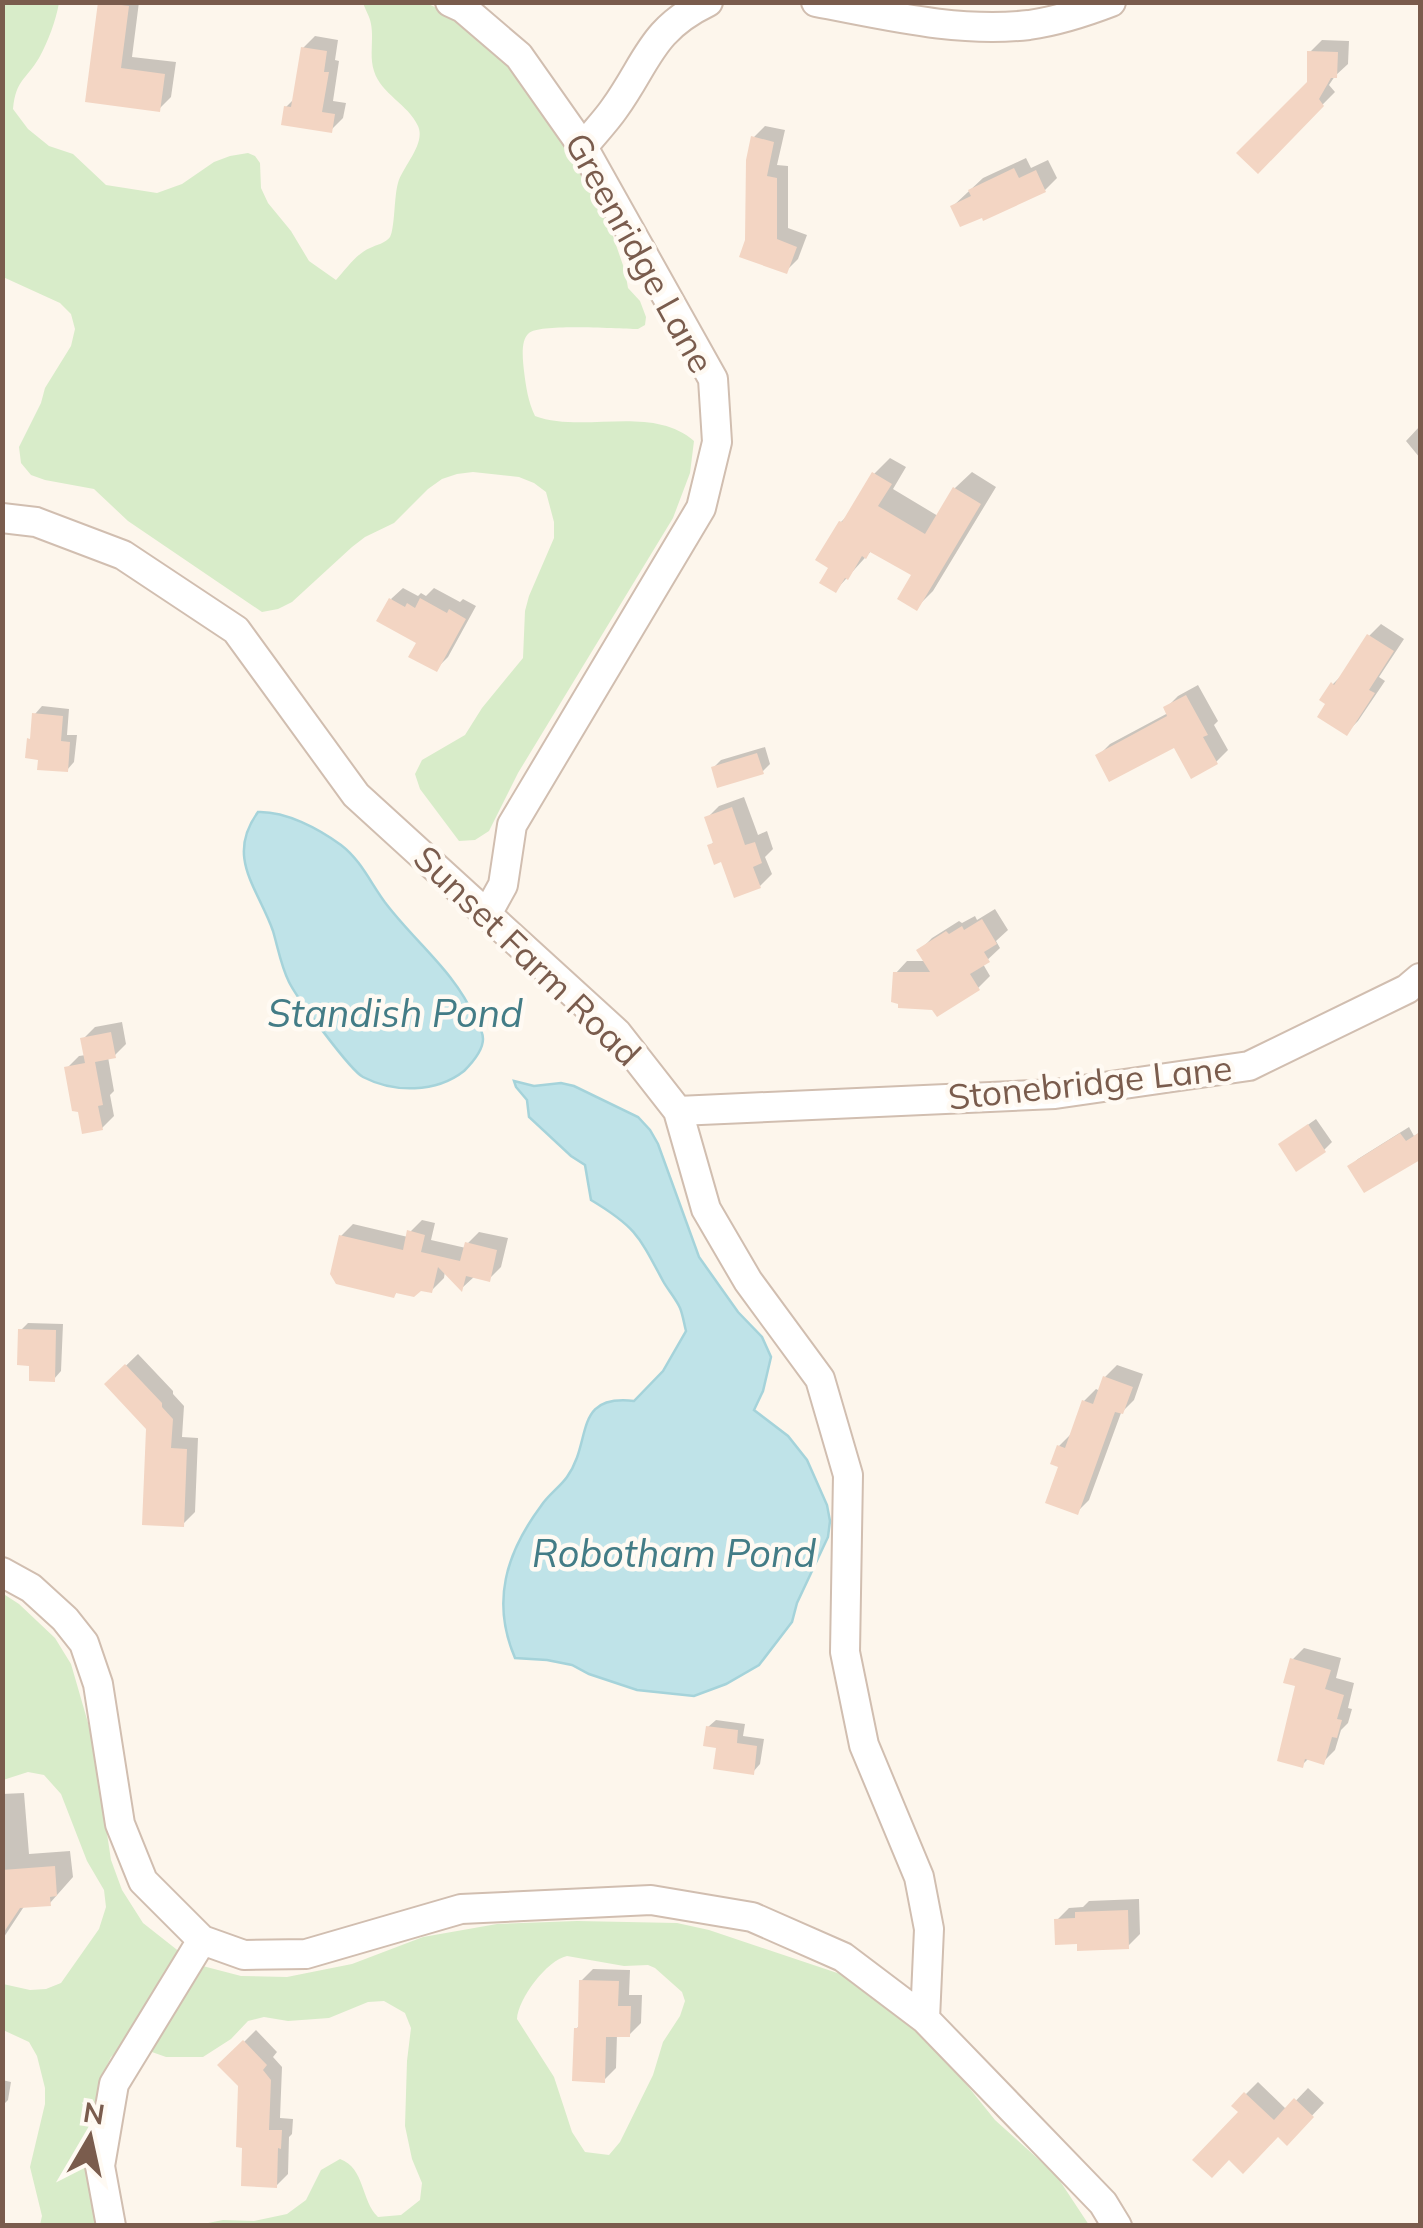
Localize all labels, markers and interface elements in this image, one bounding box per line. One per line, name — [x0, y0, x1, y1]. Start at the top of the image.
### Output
street label: Greenridge Lane — [556, 125, 724, 380]
street label: Sunset Farm Road — [405, 836, 650, 1075]
water label: Standish Pond — [267, 989, 523, 1037]
street label: Stonebridge Lane — [946, 1045, 1234, 1119]
water label: Robotham Pond — [532, 1529, 816, 1577]
north arrow — [40, 2088, 140, 2188]
text: N — [81, 2094, 107, 2132]

